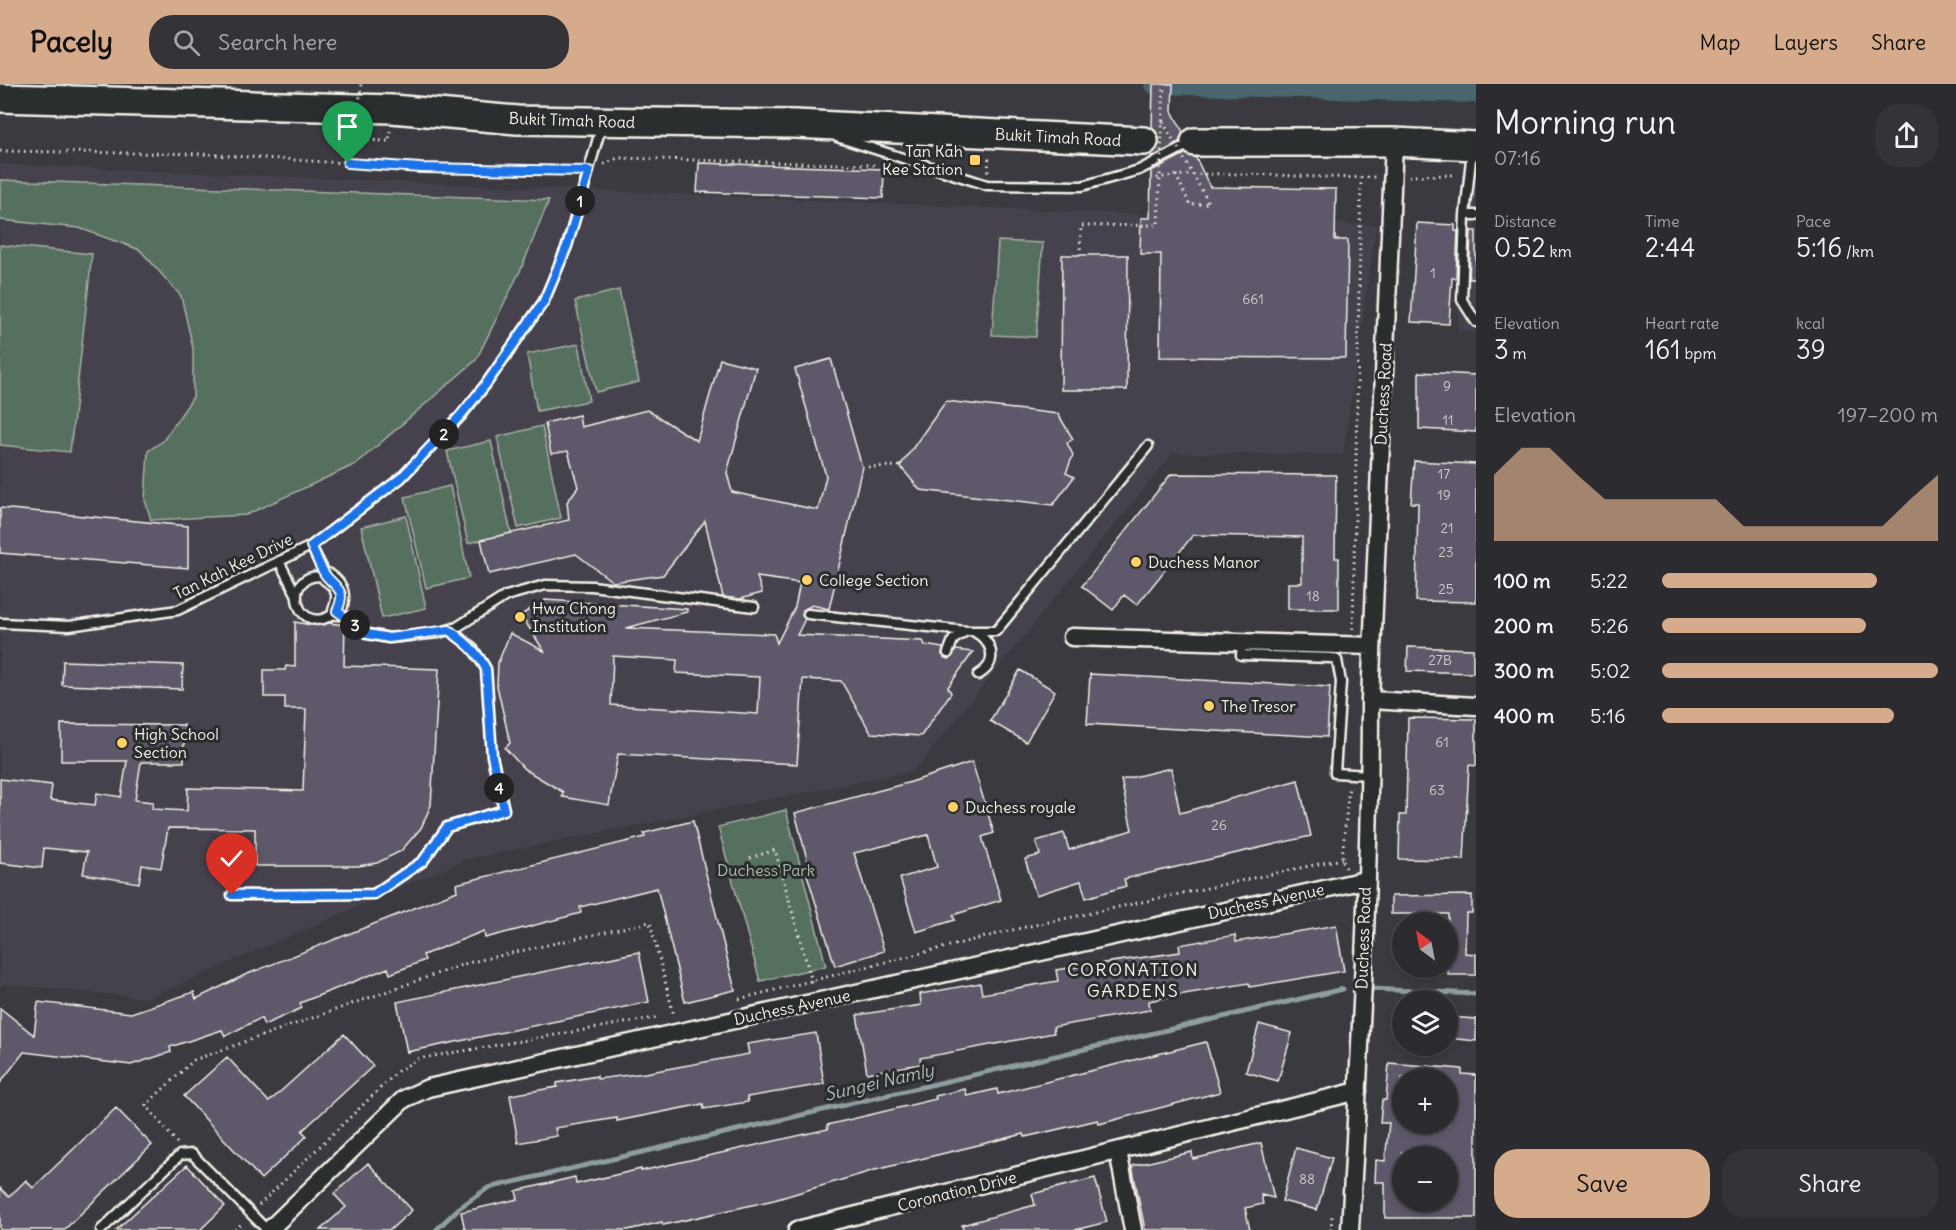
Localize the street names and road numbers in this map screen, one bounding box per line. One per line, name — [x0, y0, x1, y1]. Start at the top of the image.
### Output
street label: Bukit Timah Road — [508, 108, 636, 132]
street label: Bukit Timah Road — [994, 124, 1122, 150]
street label: Duchess Road — [1370, 342, 1396, 446]
street label: Tan Kah Kee Drive — [170, 529, 296, 603]
street label: Duchess Avenue — [1206, 879, 1326, 923]
street label: Duchess Road — [1351, 886, 1375, 990]
street label: Duchess Avenue — [732, 985, 852, 1029]
street label: Coronation Drive — [895, 1167, 1019, 1215]

